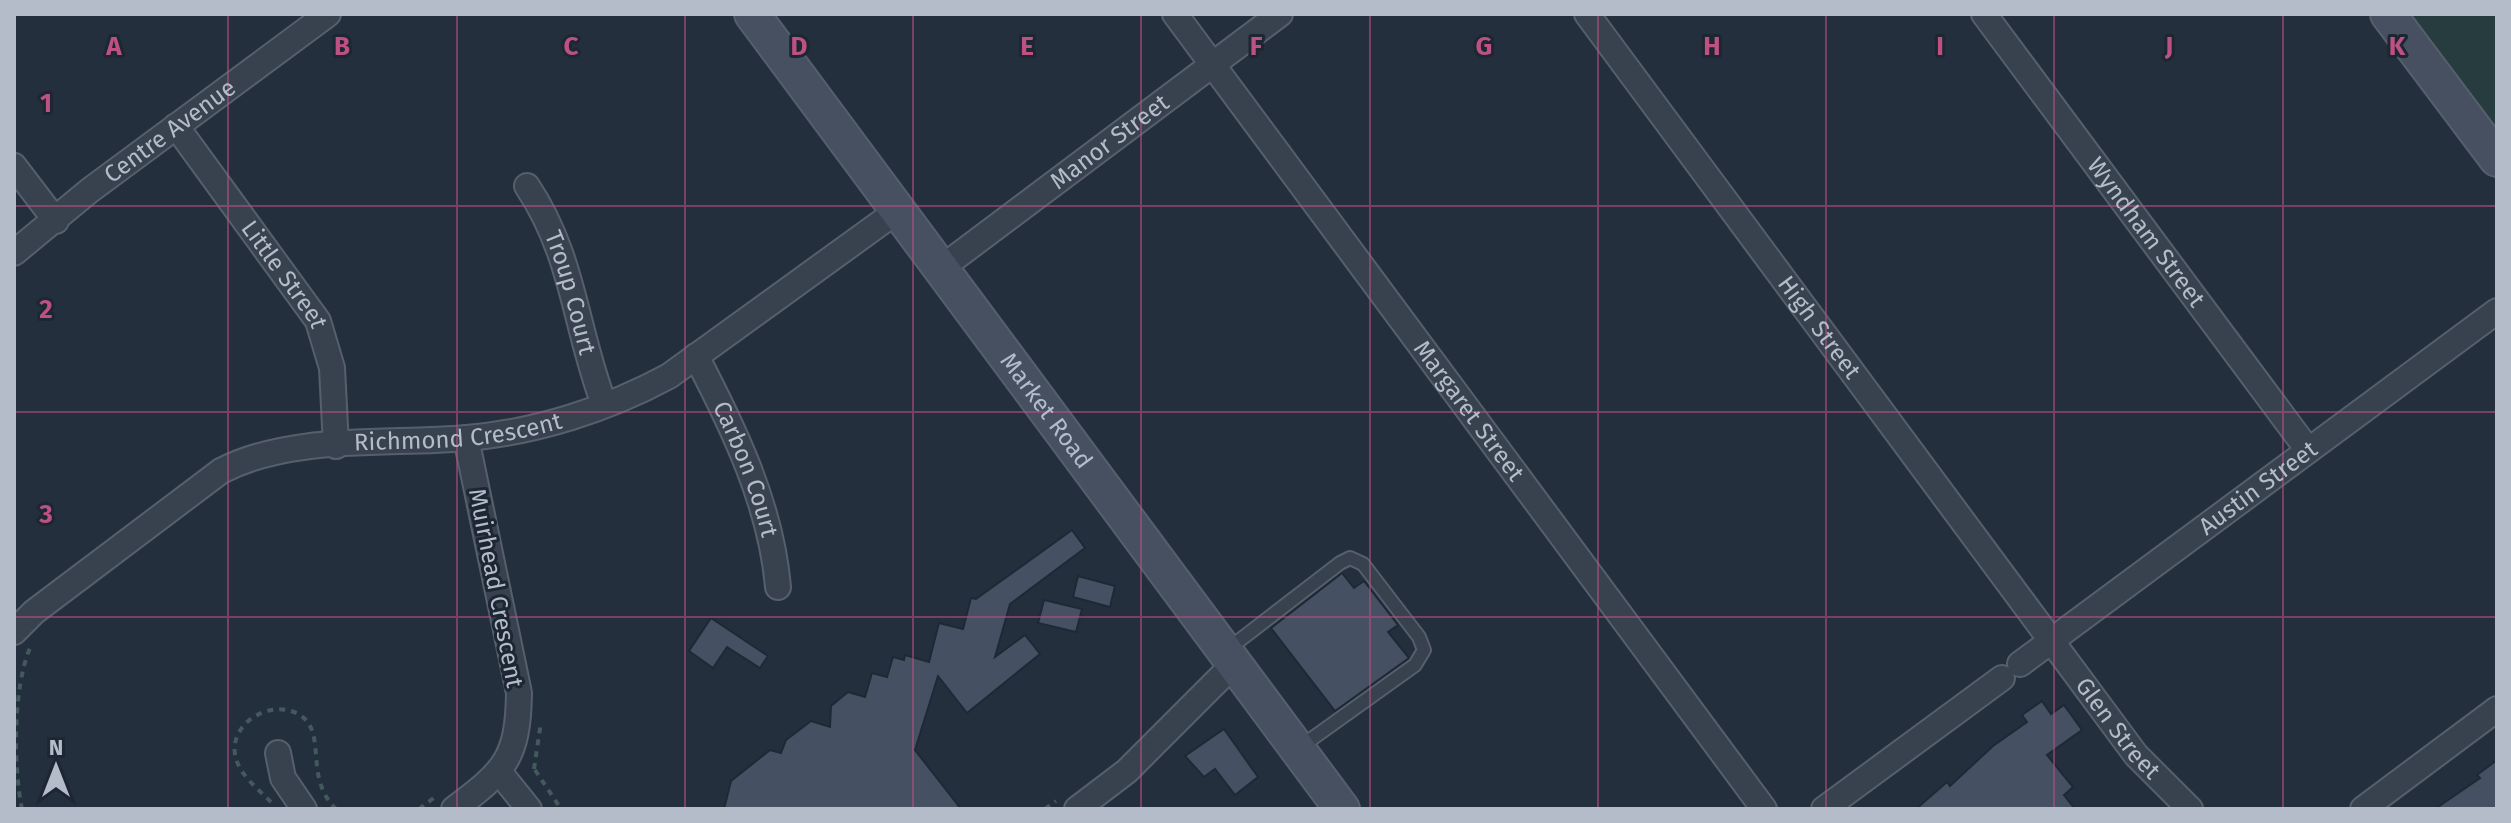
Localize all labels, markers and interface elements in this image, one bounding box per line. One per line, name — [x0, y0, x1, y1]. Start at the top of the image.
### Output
text: A — [105, 31, 122, 62]
text: B — [334, 31, 350, 62]
text: C — [564, 31, 579, 62]
text: D — [791, 31, 808, 62]
text: E — [1020, 31, 1034, 62]
text: F — [1250, 31, 1263, 62]
text: G — [1476, 31, 1492, 62]
text: H — [1703, 31, 1721, 62]
text: I — [1936, 31, 1944, 62]
text: J — [2164, 31, 2173, 62]
text: K — [2389, 31, 2406, 62]
street label: Centre Avenue — [99, 73, 241, 189]
text: 1 — [40, 88, 52, 119]
street label: Manor Street — [1045, 88, 1175, 195]
street label: Wyndham Street — [2082, 152, 2211, 313]
street label: Little Street — [235, 215, 333, 332]
street label: Troup Court — [539, 226, 602, 358]
street label: High Street — [1772, 270, 1867, 385]
text: 2 — [39, 294, 53, 325]
street label: Margaret Street — [1408, 335, 1530, 487]
street label: Market Road — [994, 347, 1098, 474]
street label: Carbon Court — [707, 397, 784, 540]
street label: Richmond Crescent — [353, 407, 565, 456]
street label: Austin Street — [2193, 435, 2323, 541]
street label: Muirhead Crescent — [463, 486, 529, 690]
text: 3 — [38, 499, 53, 530]
street label: Glen Street — [2070, 672, 2166, 785]
north arrow — [16, 727, 96, 807]
text: N — [49, 734, 63, 761]

